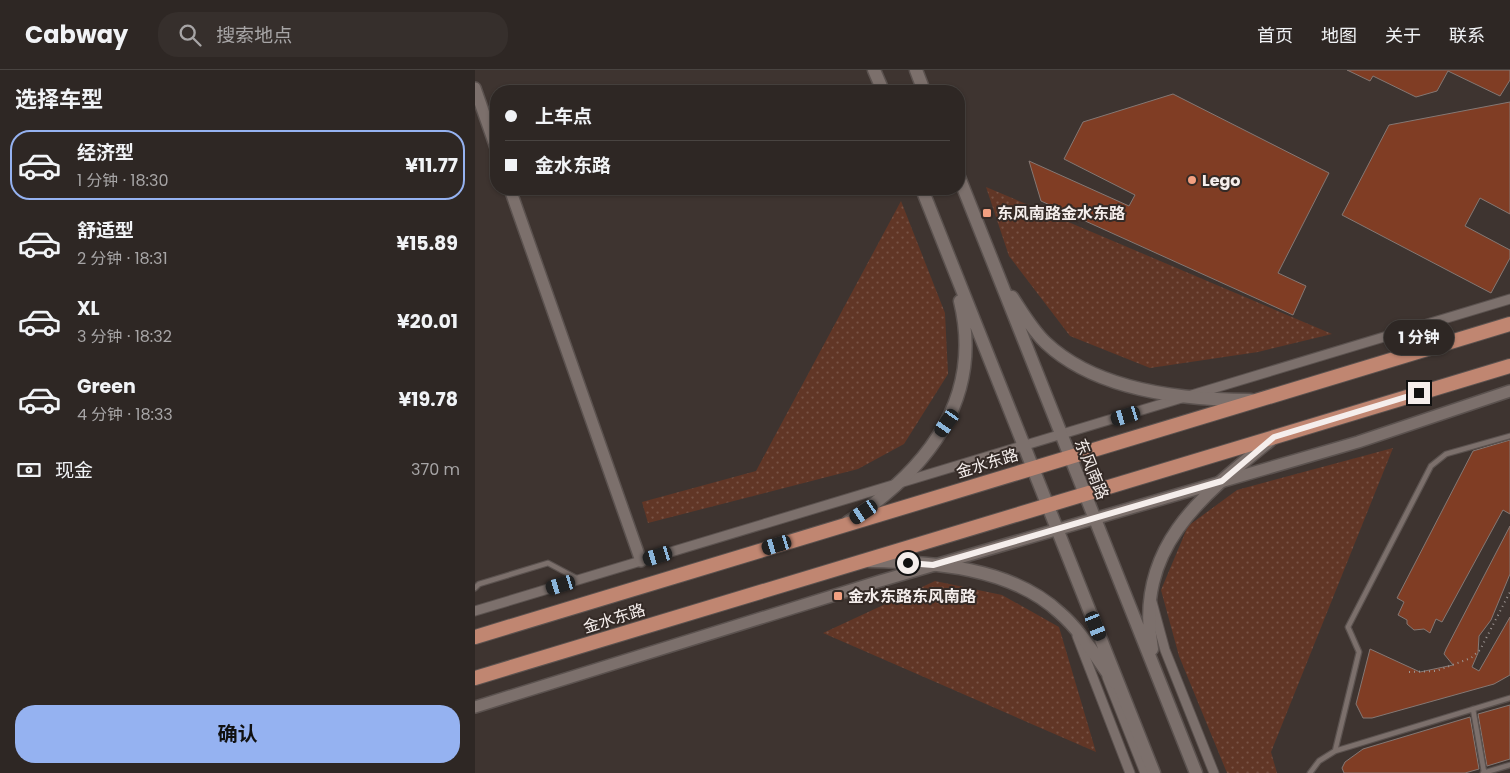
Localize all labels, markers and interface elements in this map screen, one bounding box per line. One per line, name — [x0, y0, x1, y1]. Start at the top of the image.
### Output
search box — [158, 12, 508, 57]
text: Cabway — [25, 18, 128, 51]
icon: search — [176, 21, 204, 49]
text: 搜索地点 — [216, 22, 292, 49]
text: 首页 — [1257, 23, 1293, 48]
text: 地图 — [1321, 23, 1357, 48]
text: 关于 — [1385, 23, 1421, 48]
text: 联系 — [1449, 23, 1485, 48]
text: 选择车型 — [15, 84, 103, 115]
text: 上车点 — [535, 103, 592, 130]
text: 经济型 — [77, 139, 134, 166]
icon: car — [17, 143, 62, 188]
text: ¥11.77 — [405, 152, 458, 179]
text: 金水东路 — [535, 152, 611, 179]
text: 1 分钟 · 18:30 — [77, 169, 168, 192]
place label: Lego — [1202, 169, 1241, 192]
marker: Lego — [1186, 174, 1198, 186]
place label: 东风南路金水东路 — [997, 202, 1125, 225]
marker: 东风南路金水东路 — [981, 207, 993, 219]
text: 舒适型 — [77, 217, 134, 244]
icon: car — [17, 221, 62, 266]
text: ¥15.89 — [396, 230, 458, 257]
text: 2 分钟 · 18:31 — [77, 247, 168, 270]
text: XL — [77, 295, 100, 322]
icon: car — [17, 299, 62, 344]
text: ¥20.01 — [397, 308, 458, 335]
callout: 1 分钟 — [1384, 320, 1454, 356]
text: 3 分钟 · 18:32 — [77, 325, 172, 348]
text: 1 分钟 — [1398, 326, 1440, 349]
text: Green — [77, 373, 136, 400]
icon: car — [17, 377, 62, 422]
route end — [1408, 382, 1430, 404]
text: ¥19.78 — [399, 386, 458, 413]
text: 4 分钟 · 18:33 — [77, 403, 173, 426]
car — [1109, 404, 1142, 428]
car — [932, 406, 961, 440]
street label: 东风南路 — [1069, 435, 1114, 503]
street label: 金水东路 — [953, 443, 1021, 484]
icon: cash — [15, 456, 43, 484]
text: 现金 — [55, 457, 93, 484]
text: 370 m — [411, 458, 460, 481]
car — [847, 497, 880, 527]
car — [760, 533, 793, 557]
car — [641, 544, 674, 568]
route start — [897, 552, 919, 574]
car — [544, 573, 577, 597]
place label: 金水东路东风南路 — [848, 585, 976, 608]
marker: 金水东路东风南路 — [832, 590, 844, 602]
street label: 金水东路 — [580, 598, 648, 639]
car — [1083, 609, 1108, 643]
button: 确认 — [15, 705, 460, 763]

